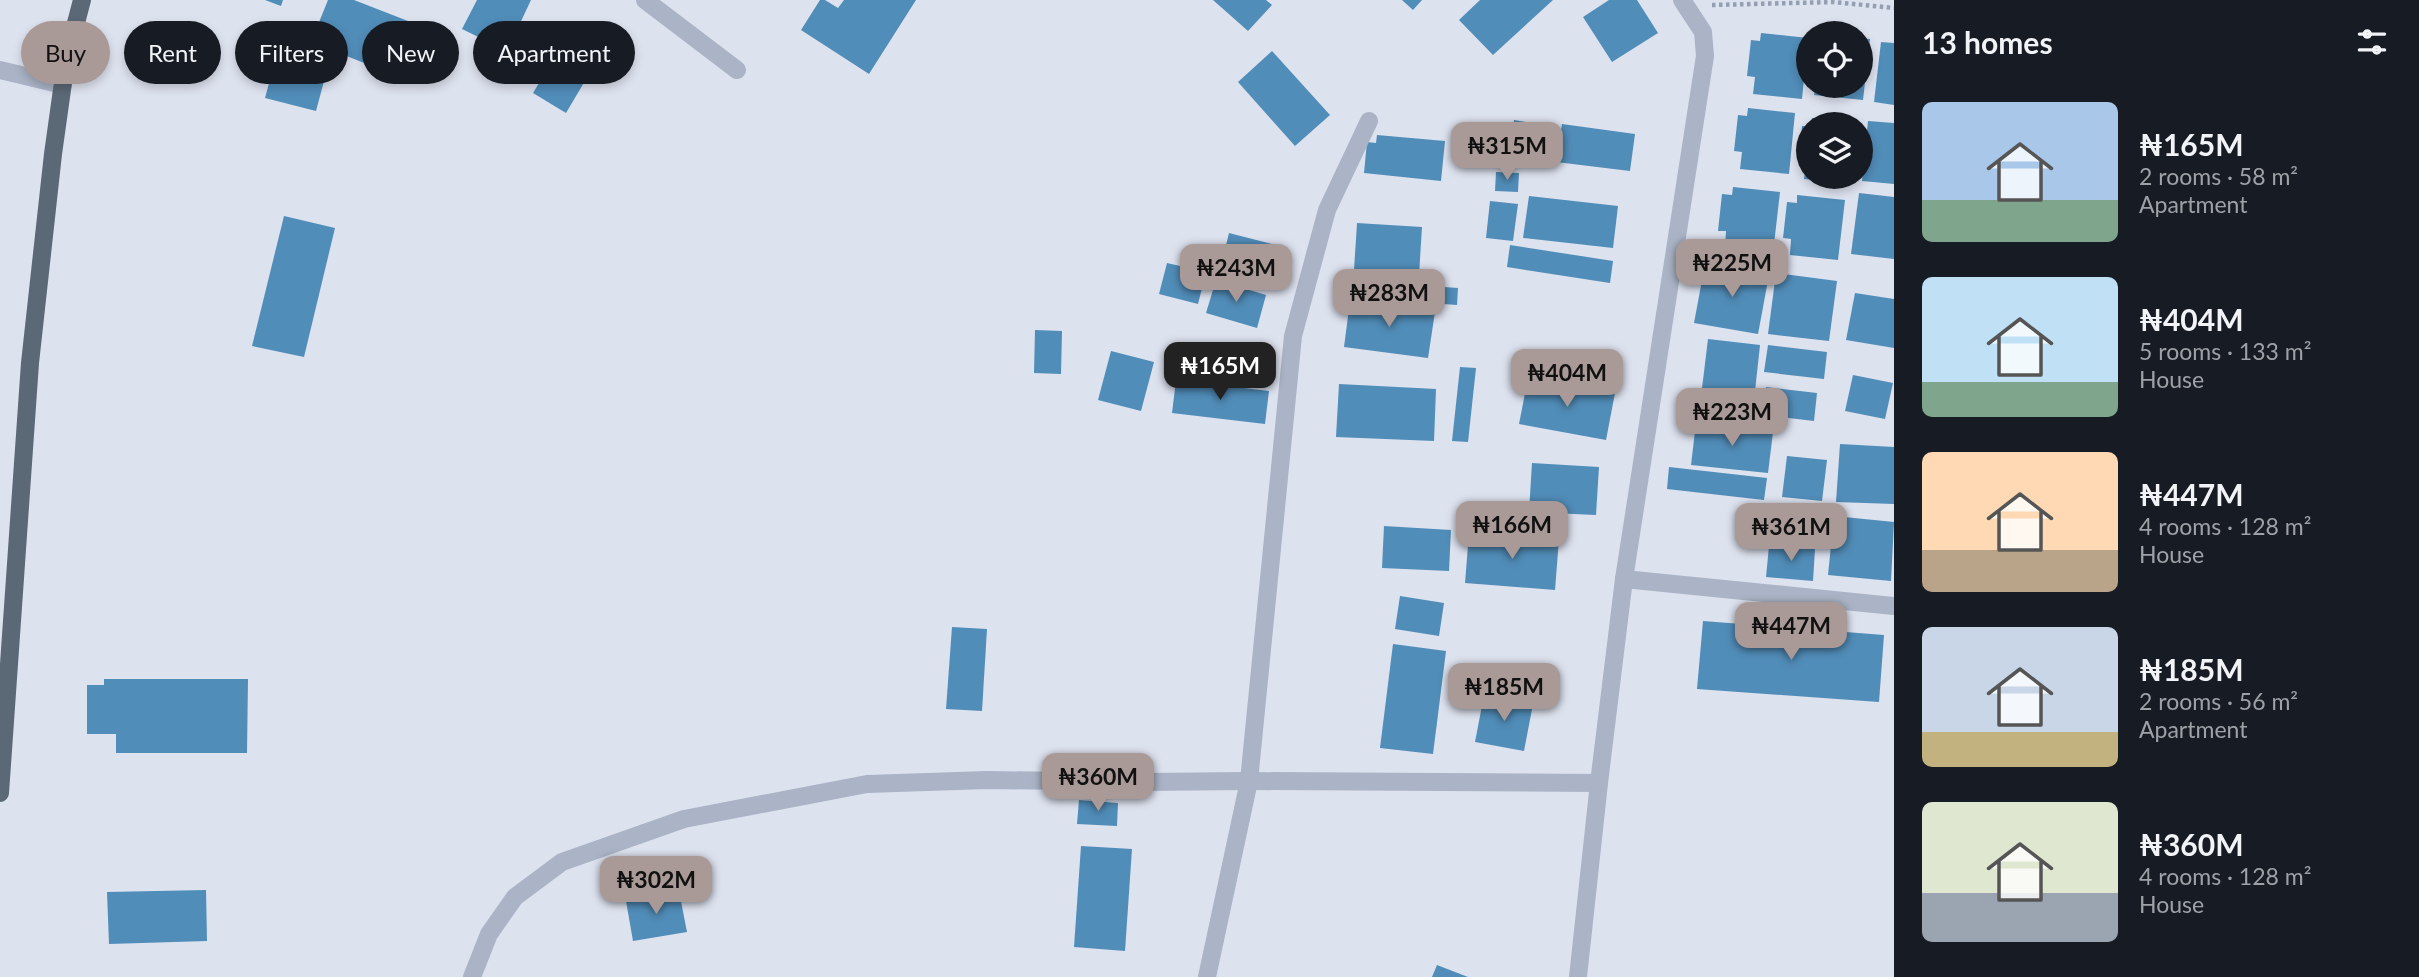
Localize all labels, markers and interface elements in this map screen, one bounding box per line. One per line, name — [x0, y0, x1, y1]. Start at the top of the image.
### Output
chip: Buy — [21, 21, 110, 84]
chip: Rent — [124, 21, 221, 84]
chip: Filters — [235, 21, 348, 84]
chip: New — [362, 21, 459, 84]
chip: Apartment — [473, 21, 635, 84]
map controls — [1796, 21, 1873, 189]
button: locate — [1796, 21, 1873, 98]
icon: filters — [2353, 23, 2391, 61]
text: 13 homes — [1922, 24, 2053, 60]
button: layers — [1796, 112, 1873, 189]
pin: ₦315M — [1458, 122, 1556, 182]
text: ₦165M — [2139, 126, 2244, 162]
icon: home — [1978, 130, 2062, 214]
text: ₦315M — [1467, 131, 1547, 159]
text: 2 rooms · 58 m² — [2139, 162, 2298, 190]
text: Apartment — [2139, 190, 2247, 218]
pin: ₦225M — [1683, 240, 1781, 299]
pin: ₦243M — [1187, 244, 1285, 304]
text: ₦225M — [1692, 248, 1772, 276]
text: ₦243M — [1196, 253, 1276, 281]
pin: ₦283M — [1340, 270, 1438, 329]
text: ₦283M — [1349, 278, 1429, 306]
text: ₦404M — [2139, 301, 2244, 337]
icon: home — [1978, 305, 2062, 389]
text: 5 rooms · 133 m² — [2139, 337, 2311, 365]
pin: ₦165M — [1171, 342, 1269, 402]
pin: ₦404M — [1518, 350, 1616, 409]
text: ₦165M — [1180, 351, 1260, 379]
text: ₦404M — [1527, 358, 1607, 386]
text: House — [2139, 365, 2204, 393]
pin: ₦223M — [1683, 388, 1781, 448]
text: ₦223M — [1692, 397, 1772, 425]
text: ₦447M — [2139, 476, 2244, 512]
icon: home — [1978, 480, 2062, 564]
pin: ₦166M — [1463, 502, 1561, 561]
pin: ₦361M — [1742, 504, 1840, 563]
text: ₦166M — [1472, 510, 1552, 538]
text: ₦361M — [1751, 512, 1831, 540]
text: 4 rooms · 128 m² — [2139, 512, 2311, 540]
text: House — [2139, 540, 2204, 568]
pin: ₦447M — [1742, 602, 1840, 662]
text: ₦447M — [1751, 611, 1831, 639]
text: ₦185M — [2139, 651, 2244, 687]
icon: home — [1978, 655, 2062, 739]
pin: ₦185M — [1455, 664, 1553, 723]
text: ₦185M — [1464, 672, 1544, 700]
text: 2 rooms · 56 m² — [2139, 687, 2298, 715]
text: Apartment — [2139, 715, 2247, 743]
pin: ₦360M — [1049, 754, 1147, 813]
text: ₦360M — [1058, 762, 1138, 790]
text: ₦360M — [2139, 826, 2244, 862]
icon: home — [1978, 830, 2062, 914]
pin: ₦302M — [607, 856, 705, 916]
text: 4 rooms · 128 m² — [2139, 862, 2311, 890]
text: ₦302M — [616, 865, 696, 893]
text: House — [2139, 890, 2204, 918]

